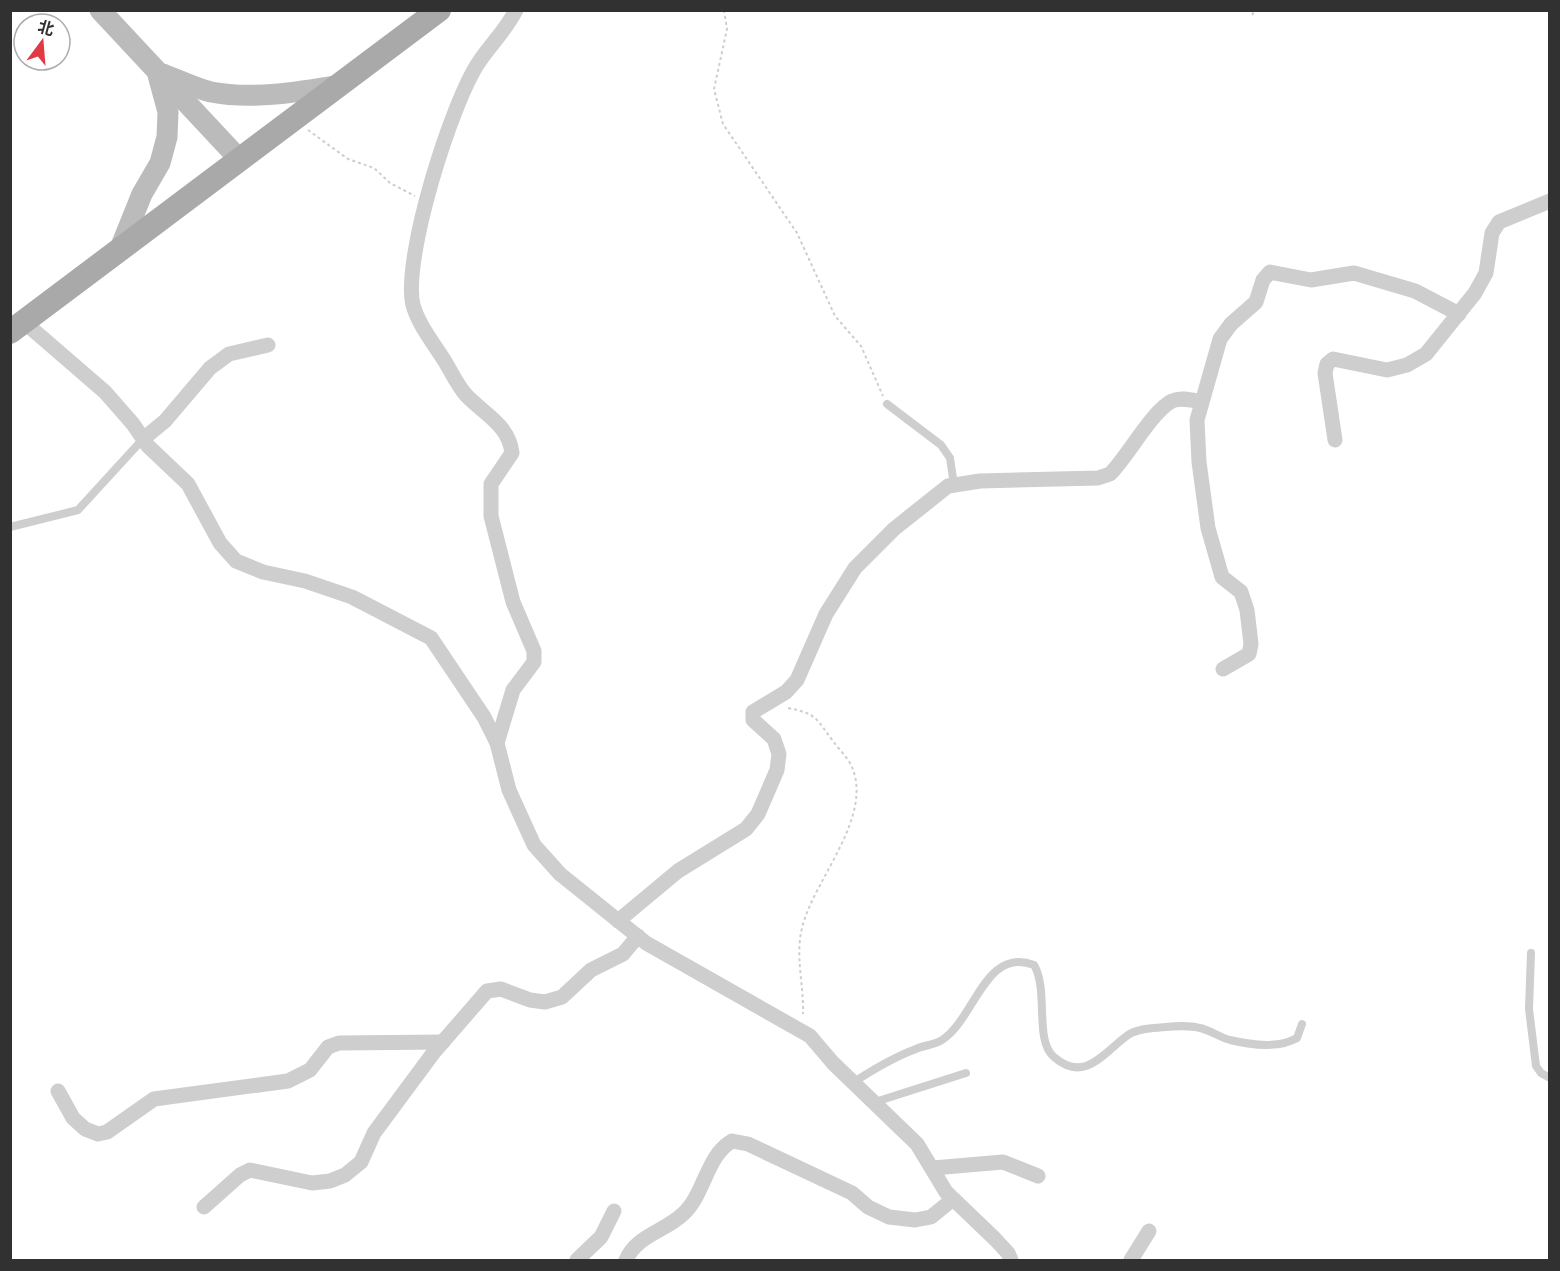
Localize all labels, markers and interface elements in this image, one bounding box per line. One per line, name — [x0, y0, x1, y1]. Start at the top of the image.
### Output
north arrow — [12, 12, 72, 72]
text: 北 — [36, 16, 57, 39]

